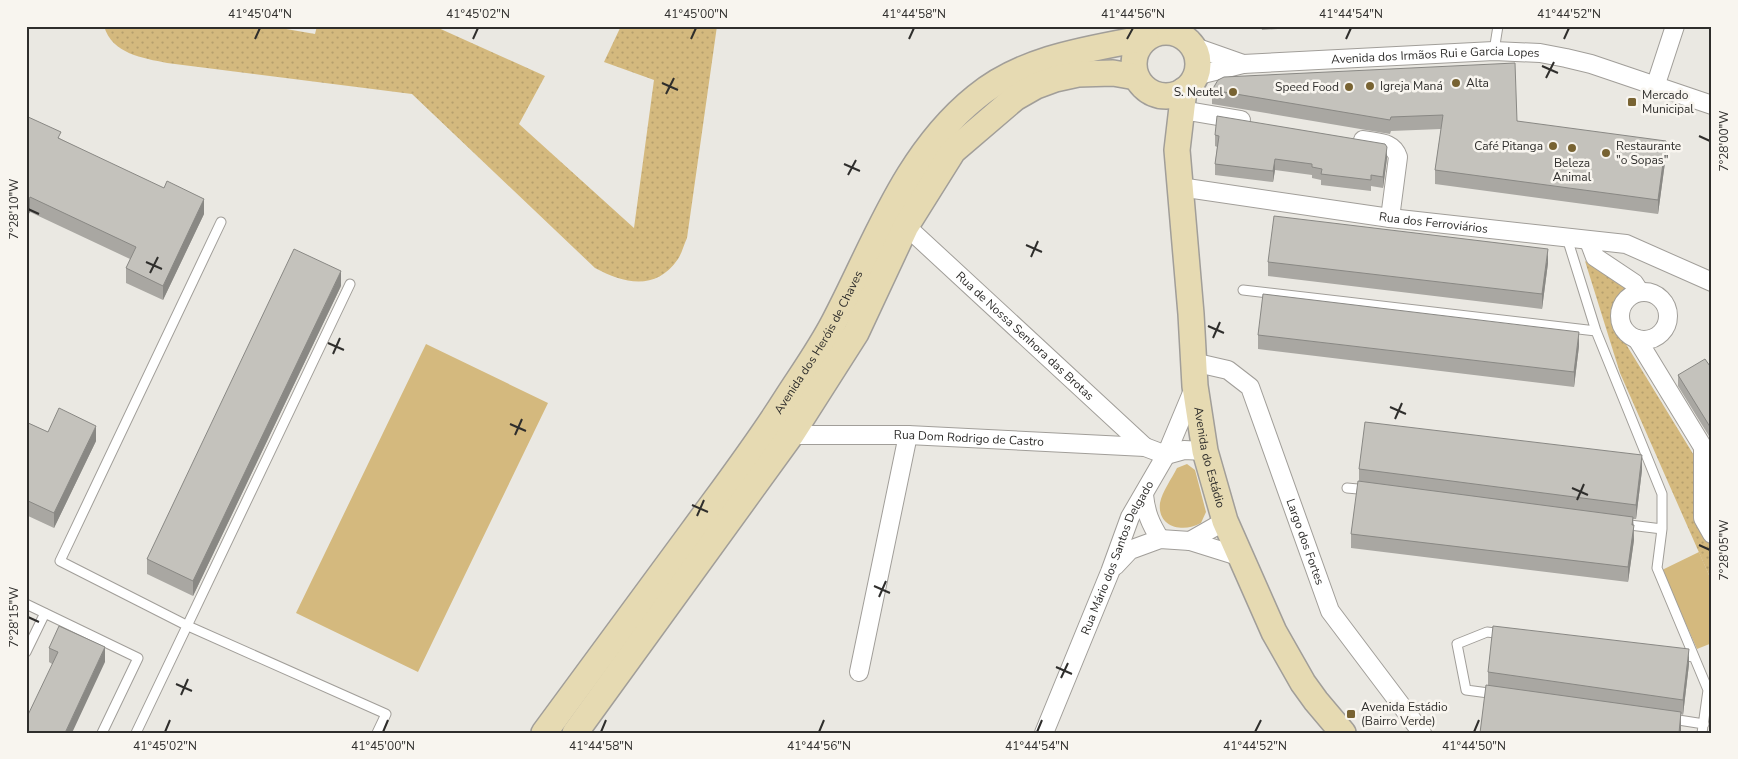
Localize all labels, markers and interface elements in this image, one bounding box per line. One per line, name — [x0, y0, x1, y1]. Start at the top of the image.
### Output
text: 41°45'04"N — [228, 6, 292, 22]
text: 41°45'02"N — [446, 6, 510, 22]
text: 41°45'00"N — [664, 6, 728, 22]
text: 41°44'58"N — [882, 6, 946, 22]
text: 41°44'56"N — [1101, 6, 1165, 22]
text: 41°44'54"N — [1319, 6, 1383, 22]
text: 41°44'52"N — [1537, 6, 1601, 22]
street label: Avenida dos Irmãos Rui e Garcia Lopes — [1331, 43, 1540, 67]
place label: Alta — [1466, 75, 1489, 91]
marker: Alta — [1450, 77, 1462, 89]
place label: Igreja Maná — [1380, 78, 1443, 94]
place label: Speed Food — [1275, 79, 1339, 95]
marker: Igreja Maná — [1364, 80, 1376, 92]
marker: Speed Food — [1343, 81, 1355, 93]
place label: S. Neutel — [1174, 84, 1223, 100]
marker: S. Neutel — [1227, 86, 1239, 98]
place label: Mercado Municipal — [1642, 87, 1694, 117]
marker: Mercado Municipal — [1626, 96, 1638, 108]
text: 7°28'00"W — [1716, 110, 1732, 172]
place label: Café Pitanga — [1474, 138, 1543, 154]
place label: Restaurante "o Sopas" — [1616, 138, 1681, 168]
marker: Café Pitanga — [1547, 140, 1559, 152]
marker: Beleza Animal — [1566, 142, 1578, 154]
marker: Restaurante "o Sopas" — [1600, 147, 1612, 159]
place label: Beleza Animal — [1553, 155, 1592, 185]
text: 7°28'10"W — [6, 178, 22, 240]
street label: Rua dos Ferroviários — [1378, 208, 1489, 237]
street label: Avenida dos Heróis de Chaves — [770, 268, 866, 417]
street label: Rua de Nossa Senhora das Brotas — [952, 268, 1098, 404]
street label: Avenida do Estádio — [1190, 406, 1229, 510]
street label: Rua Dom Rodrigo de Castro — [894, 427, 1045, 450]
street label: Rua Mário dos Santos Delgado — [1077, 477, 1158, 637]
street label: Largo dos Fortes — [1283, 496, 1328, 587]
text: 7°28'05"W — [1716, 519, 1732, 581]
text: 7°28'15"W — [6, 586, 22, 648]
place label: Avenida Estádio (Bairro Verde) — [1361, 699, 1448, 729]
marker: Avenida Estádio (Bairro Verde) — [1345, 708, 1357, 720]
text: 41°45'02"N — [133, 738, 197, 754]
text: 41°45'00"N — [351, 738, 415, 754]
text: 41°44'58"N — [569, 738, 633, 754]
text: 41°44'56"N — [787, 738, 851, 754]
text: 41°44'54"N — [1005, 738, 1069, 754]
text: 41°44'52"N — [1223, 738, 1287, 754]
text: 41°44'50"N — [1442, 738, 1506, 754]

